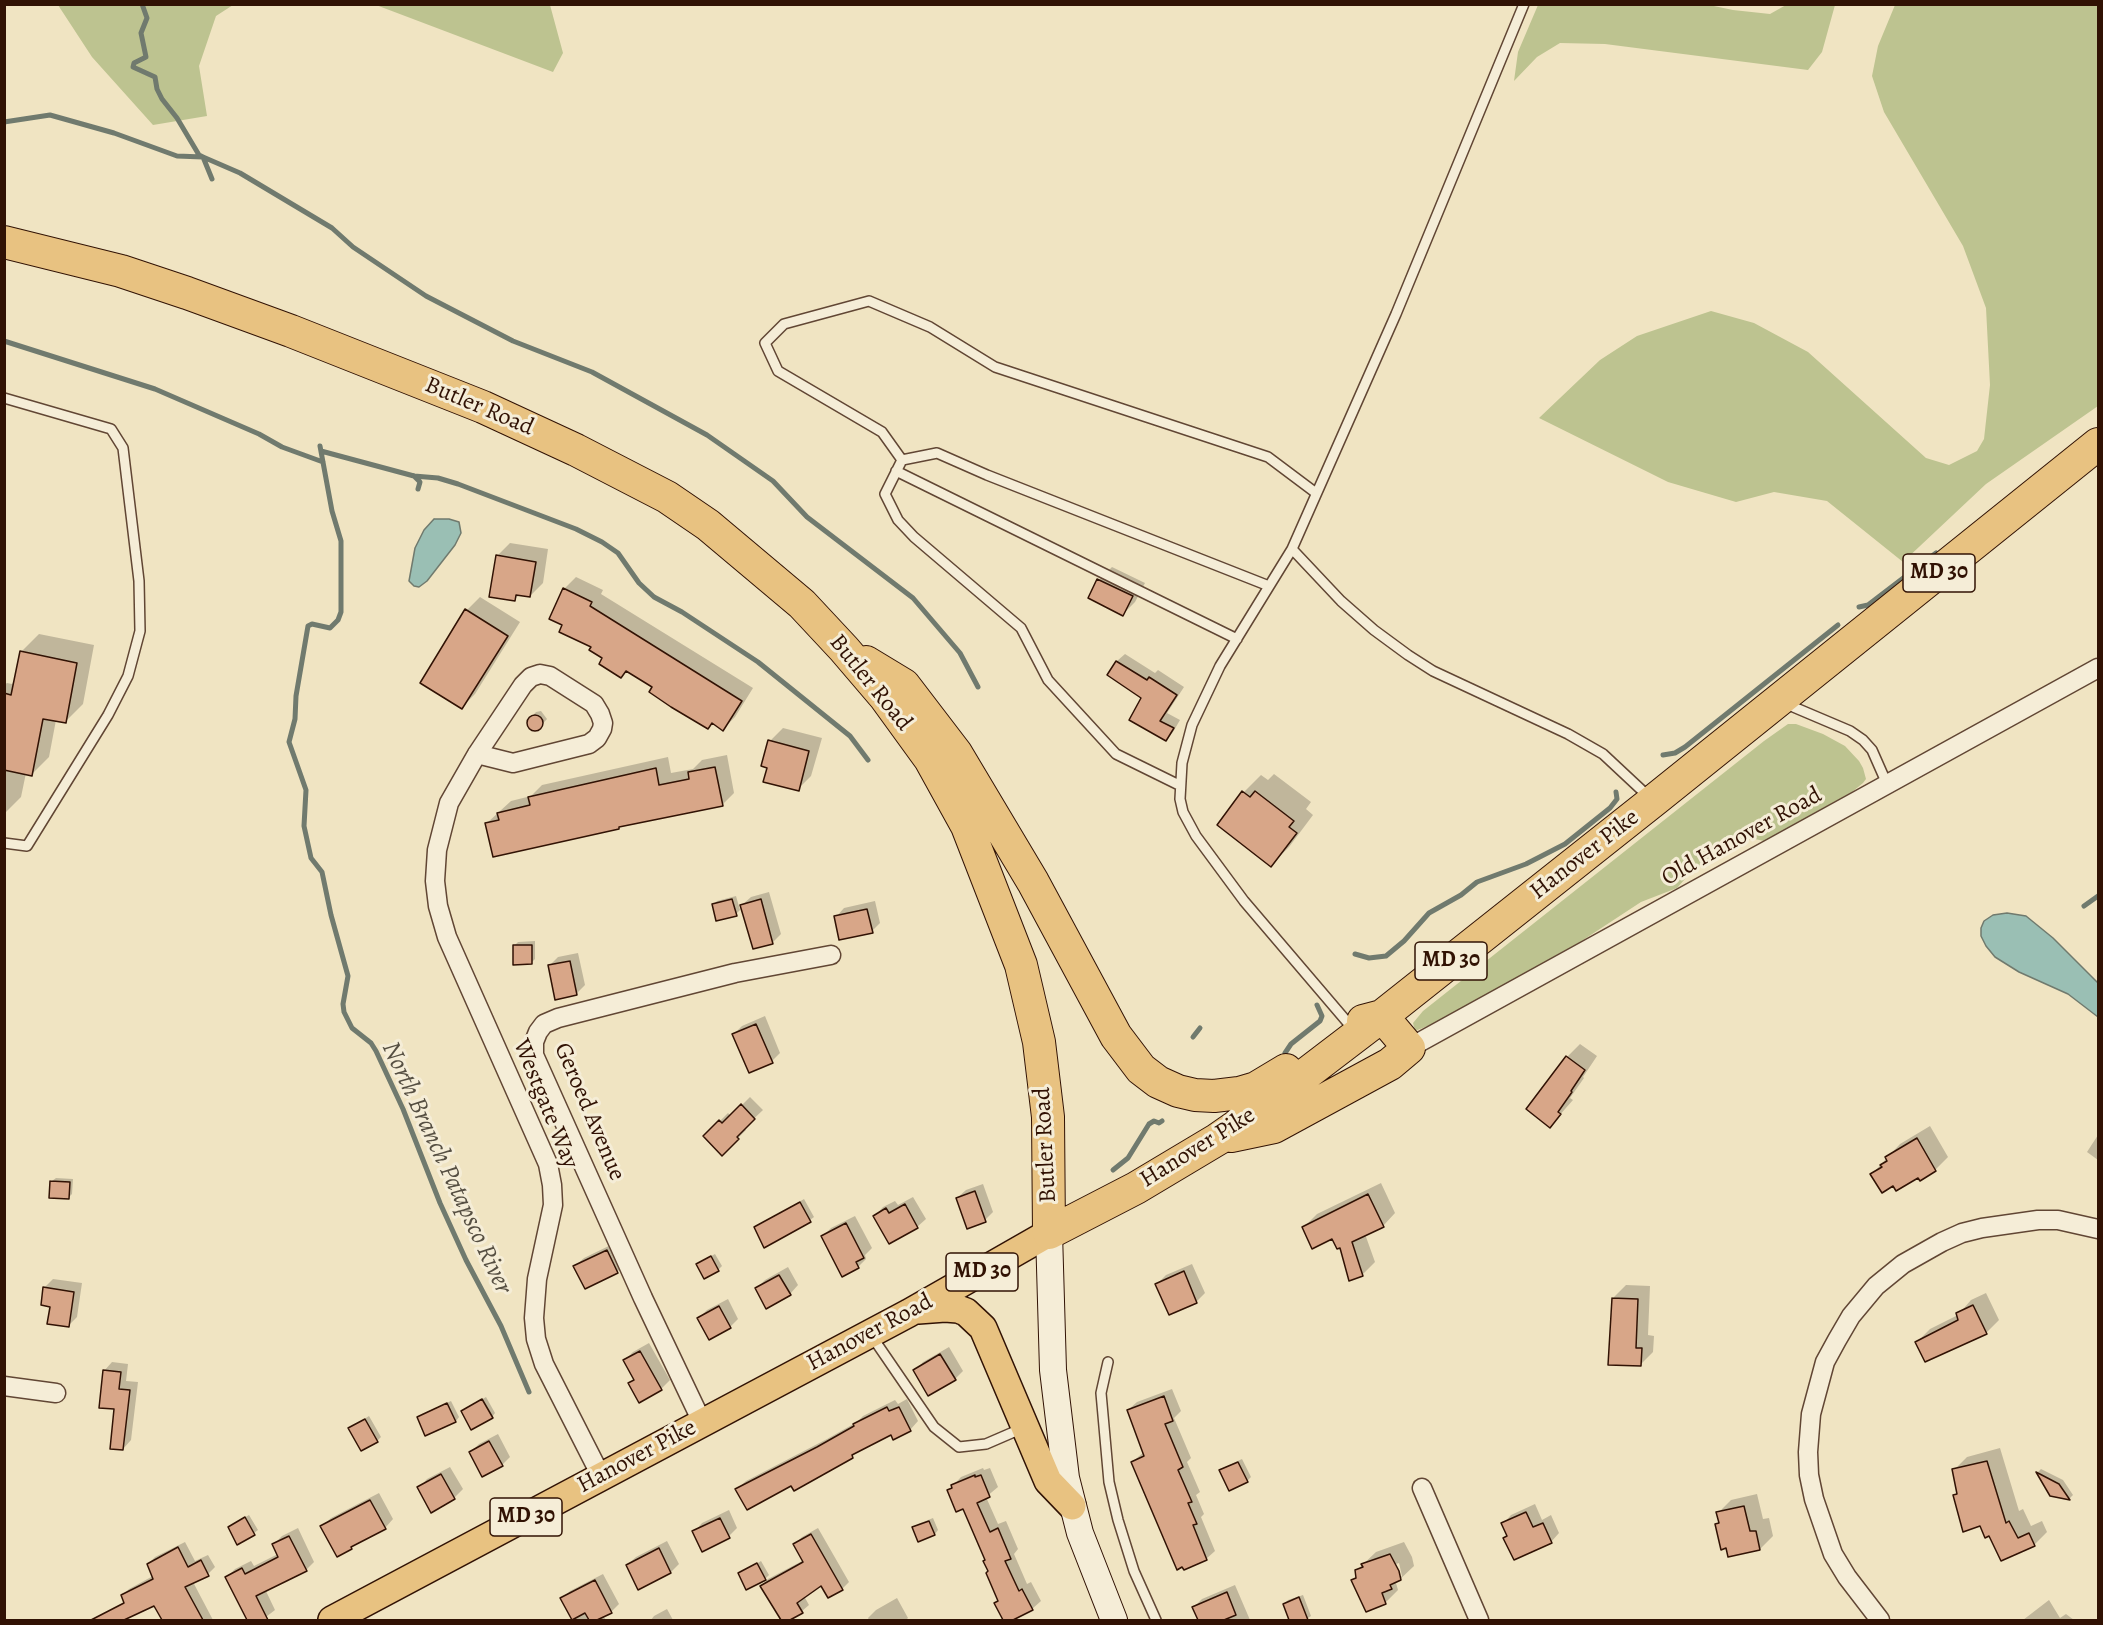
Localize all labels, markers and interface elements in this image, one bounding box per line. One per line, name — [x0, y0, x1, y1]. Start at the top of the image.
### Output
street label: Butler Road — [420, 371, 538, 443]
road number: MD 30 — [1903, 554, 1975, 592]
street label: Butler Road — [822, 629, 918, 737]
street label: Old Hanover Road — [1657, 781, 1827, 893]
street label: Hanover Pike — [1525, 803, 1645, 907]
road number: MD 30 — [1415, 942, 1487, 980]
street label: Westgate Way — [506, 1035, 584, 1173]
water label: North Branch Patapsco River — [374, 1037, 518, 1299]
street label: Geroed Avenue — [547, 1039, 631, 1185]
street label: Butler Road — [1029, 1086, 1063, 1204]
street label: Hanover Pike — [1135, 1101, 1261, 1195]
road number: MD 30 — [946, 1253, 1018, 1291]
street label: Hanover Road — [802, 1288, 938, 1378]
street label: Hanover Pike — [573, 1414, 701, 1500]
road number: MD 30 — [490, 1498, 562, 1536]

